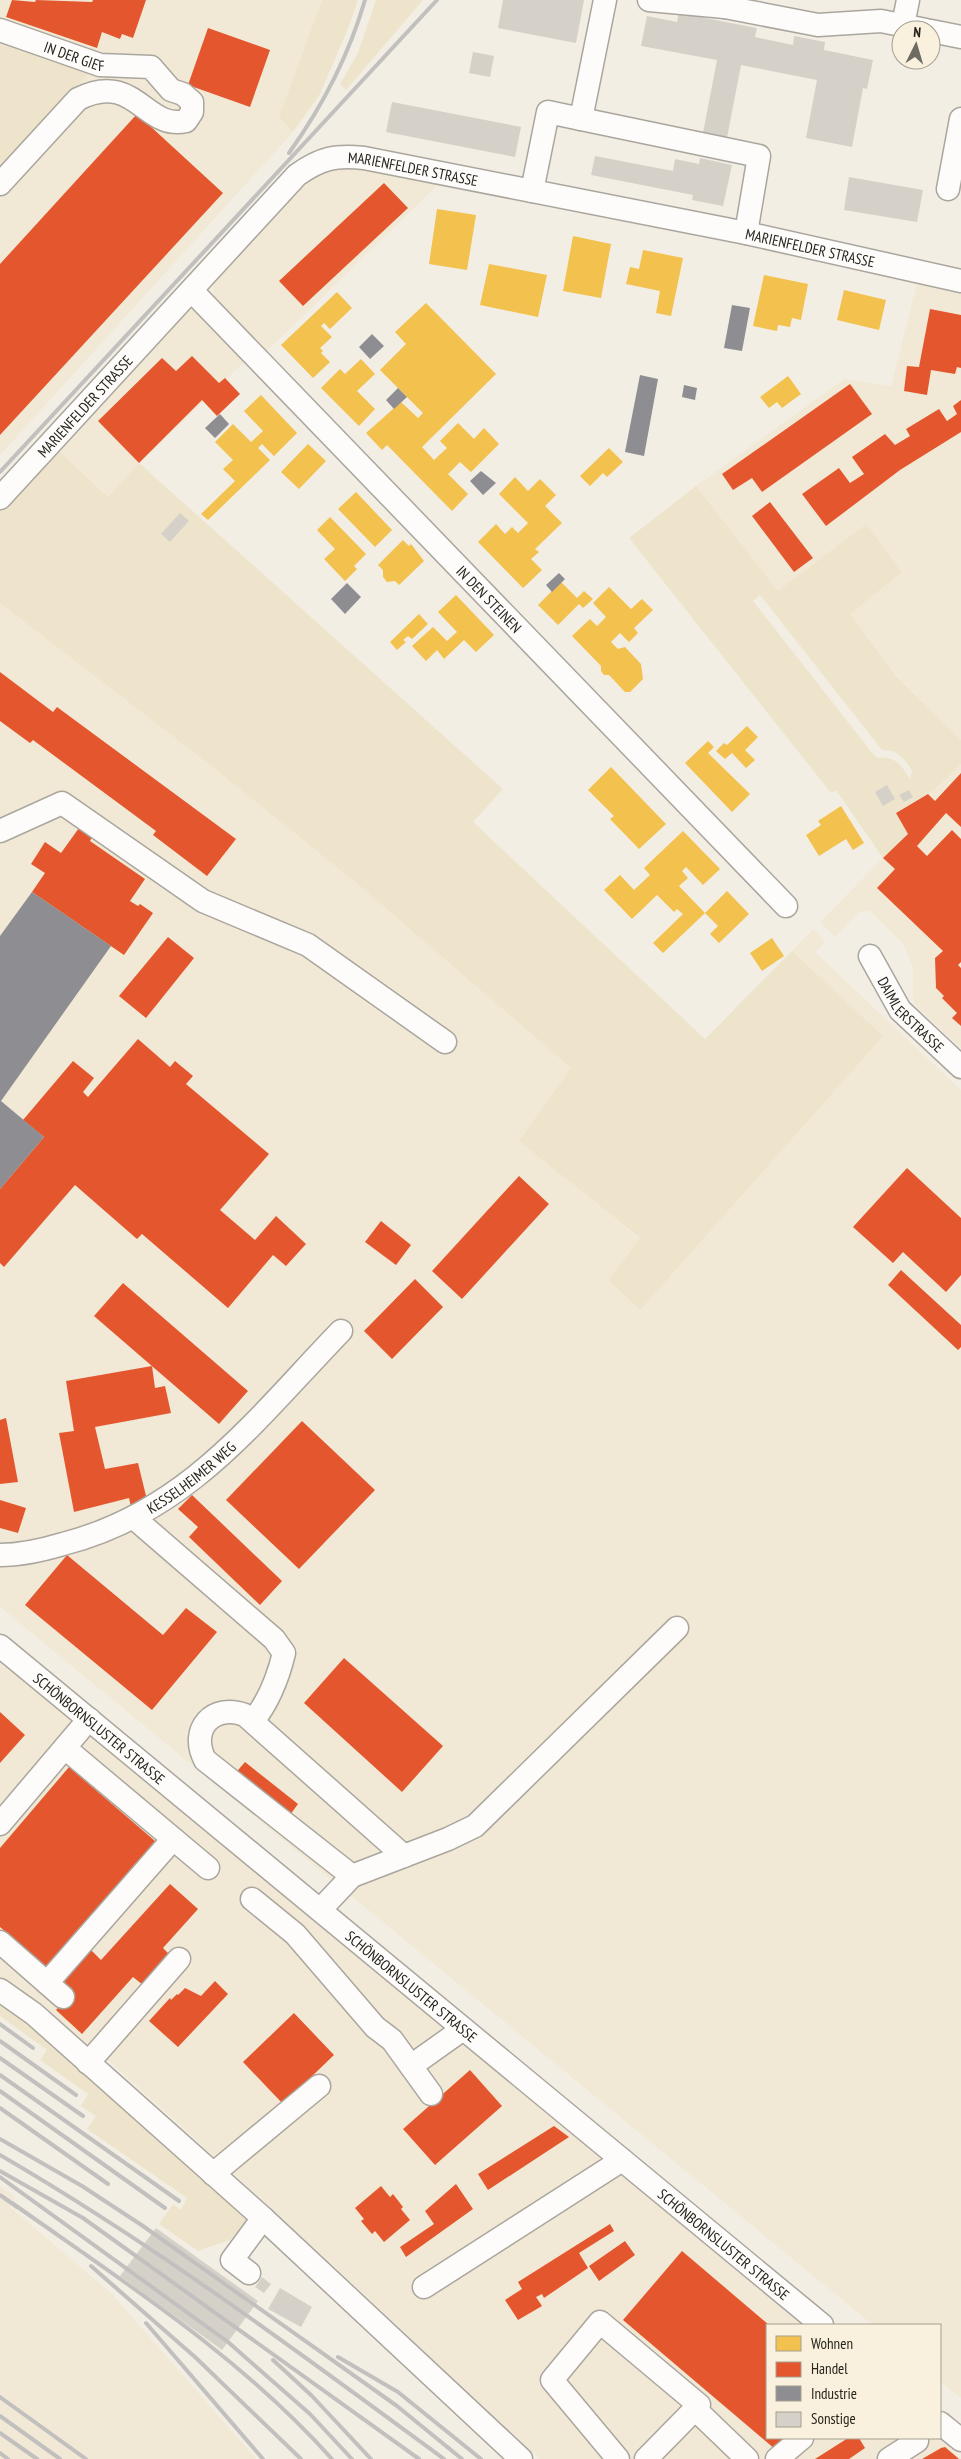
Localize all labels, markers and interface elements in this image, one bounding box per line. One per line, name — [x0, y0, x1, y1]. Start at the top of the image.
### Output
north arrow — [891, 20, 941, 70]
text: N — [913, 23, 922, 41]
street label: IN DER GIEF — [42, 37, 105, 75]
street label: MARIENFELDER STRASSE — [348, 147, 480, 190]
street label: MARIENFELDER STRASSE — [744, 224, 877, 271]
street label: MARIENFELDER STRASSE — [33, 351, 136, 461]
street label: IN DEN STEINEN — [453, 561, 526, 636]
street label: DAIMLERSTRASSE — [874, 973, 948, 1056]
street label: KESSELHEIMER WEG — [143, 1437, 239, 1517]
street label: SCHÖNBORNSLUSTER STRASSE — [30, 1668, 169, 1788]
street label: SCHÖNBORNSLUSTER STRASSE — [342, 1926, 481, 2046]
street label: SCHÖNBORNSLUSTER STRASSE — [654, 2184, 794, 2304]
legend — [766, 2324, 941, 2439]
text: Wohnen — [811, 2334, 853, 2353]
text: Handel — [811, 2359, 848, 2378]
text: Industrie — [811, 2384, 857, 2403]
text: Sonstige — [811, 2409, 856, 2428]

